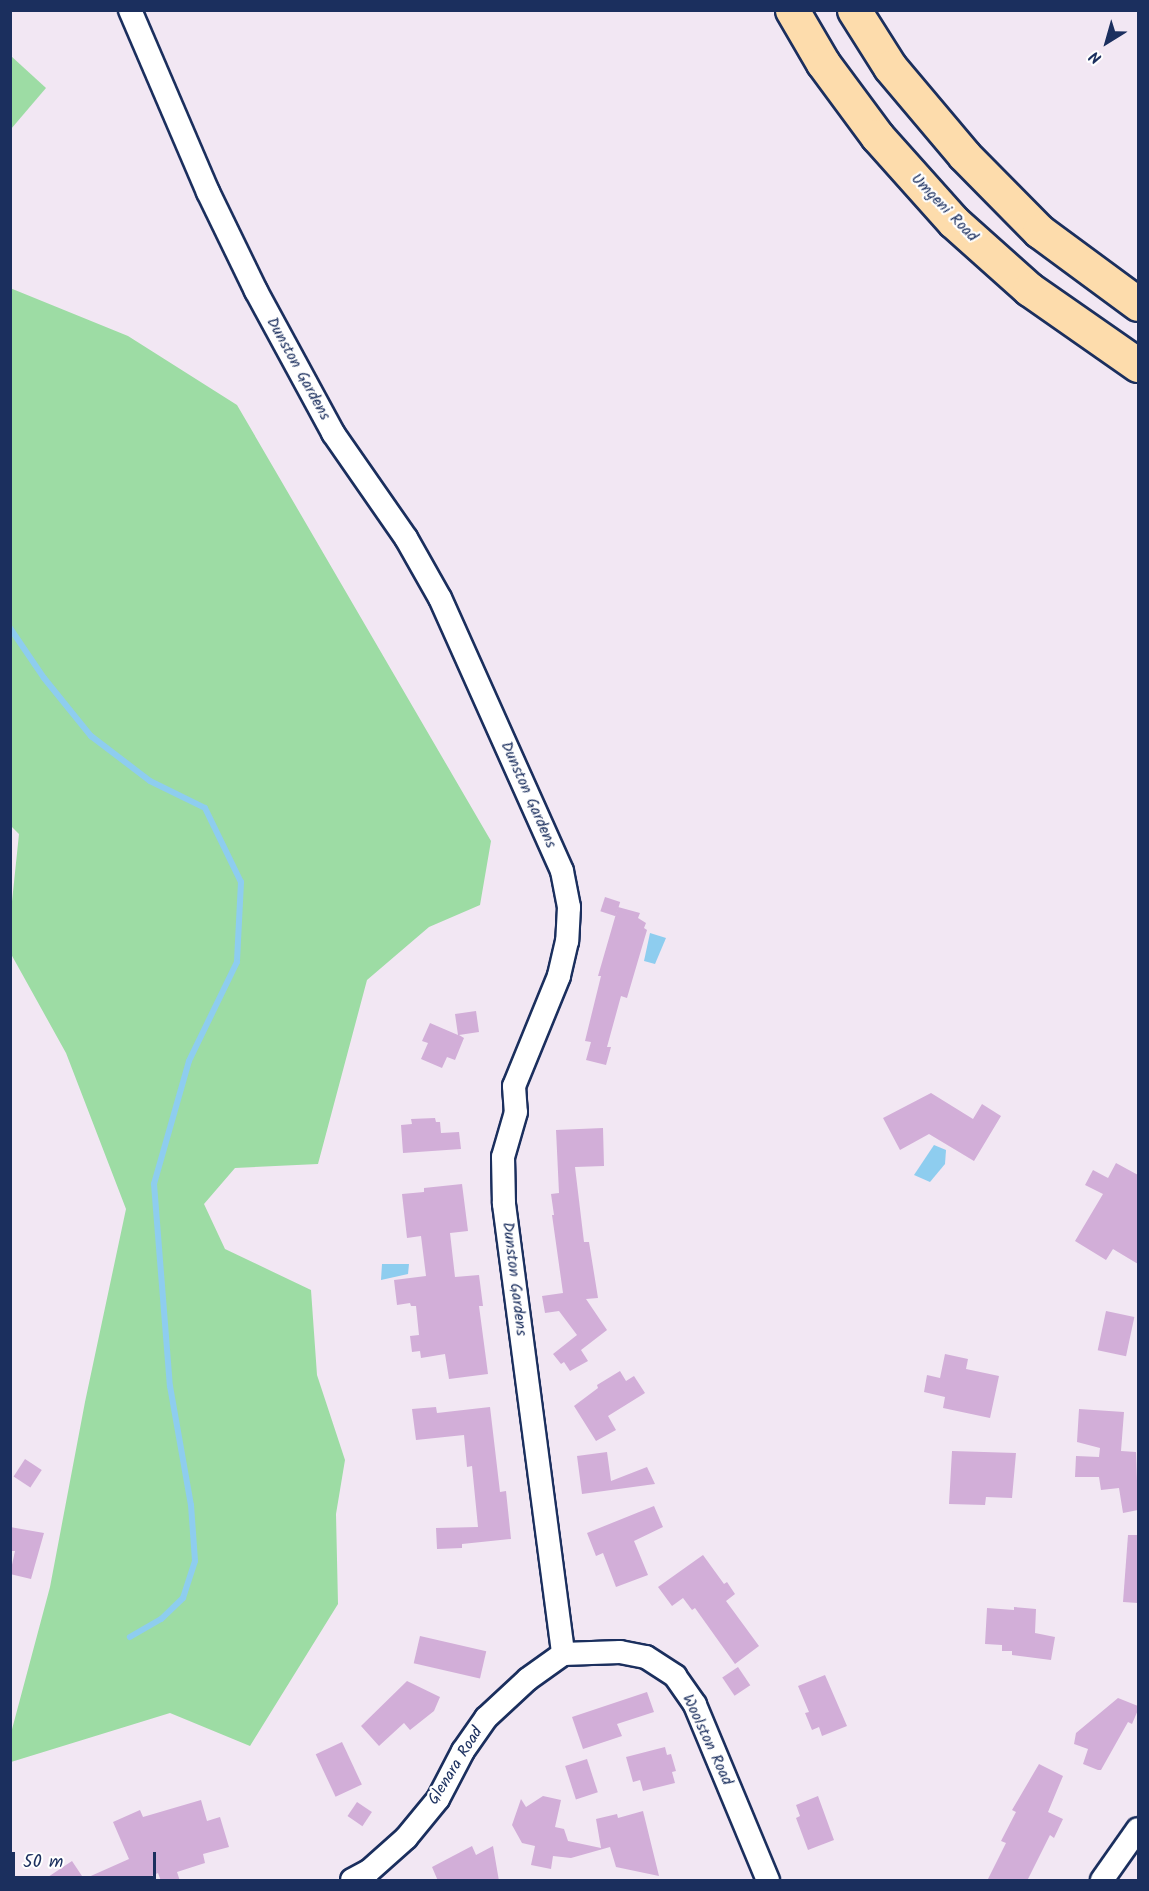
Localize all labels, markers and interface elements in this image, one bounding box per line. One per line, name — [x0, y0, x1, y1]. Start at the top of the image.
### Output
north arrow — [1077, 12, 1137, 72]
text: N — [1084, 44, 1107, 70]
street label: Umgeni Road — [907, 170, 981, 246]
street label: Dunston Gardens — [262, 314, 334, 424]
street label: Dunston Gardens — [496, 739, 560, 851]
street label: Dunston Gardens — [497, 1221, 531, 1337]
street label: Woolston Road — [678, 1691, 736, 1789]
street label: Glenara Road — [424, 1724, 488, 1808]
scale bar — [15, 1840, 159, 1878]
text: 50 m — [23, 1848, 63, 1877]

